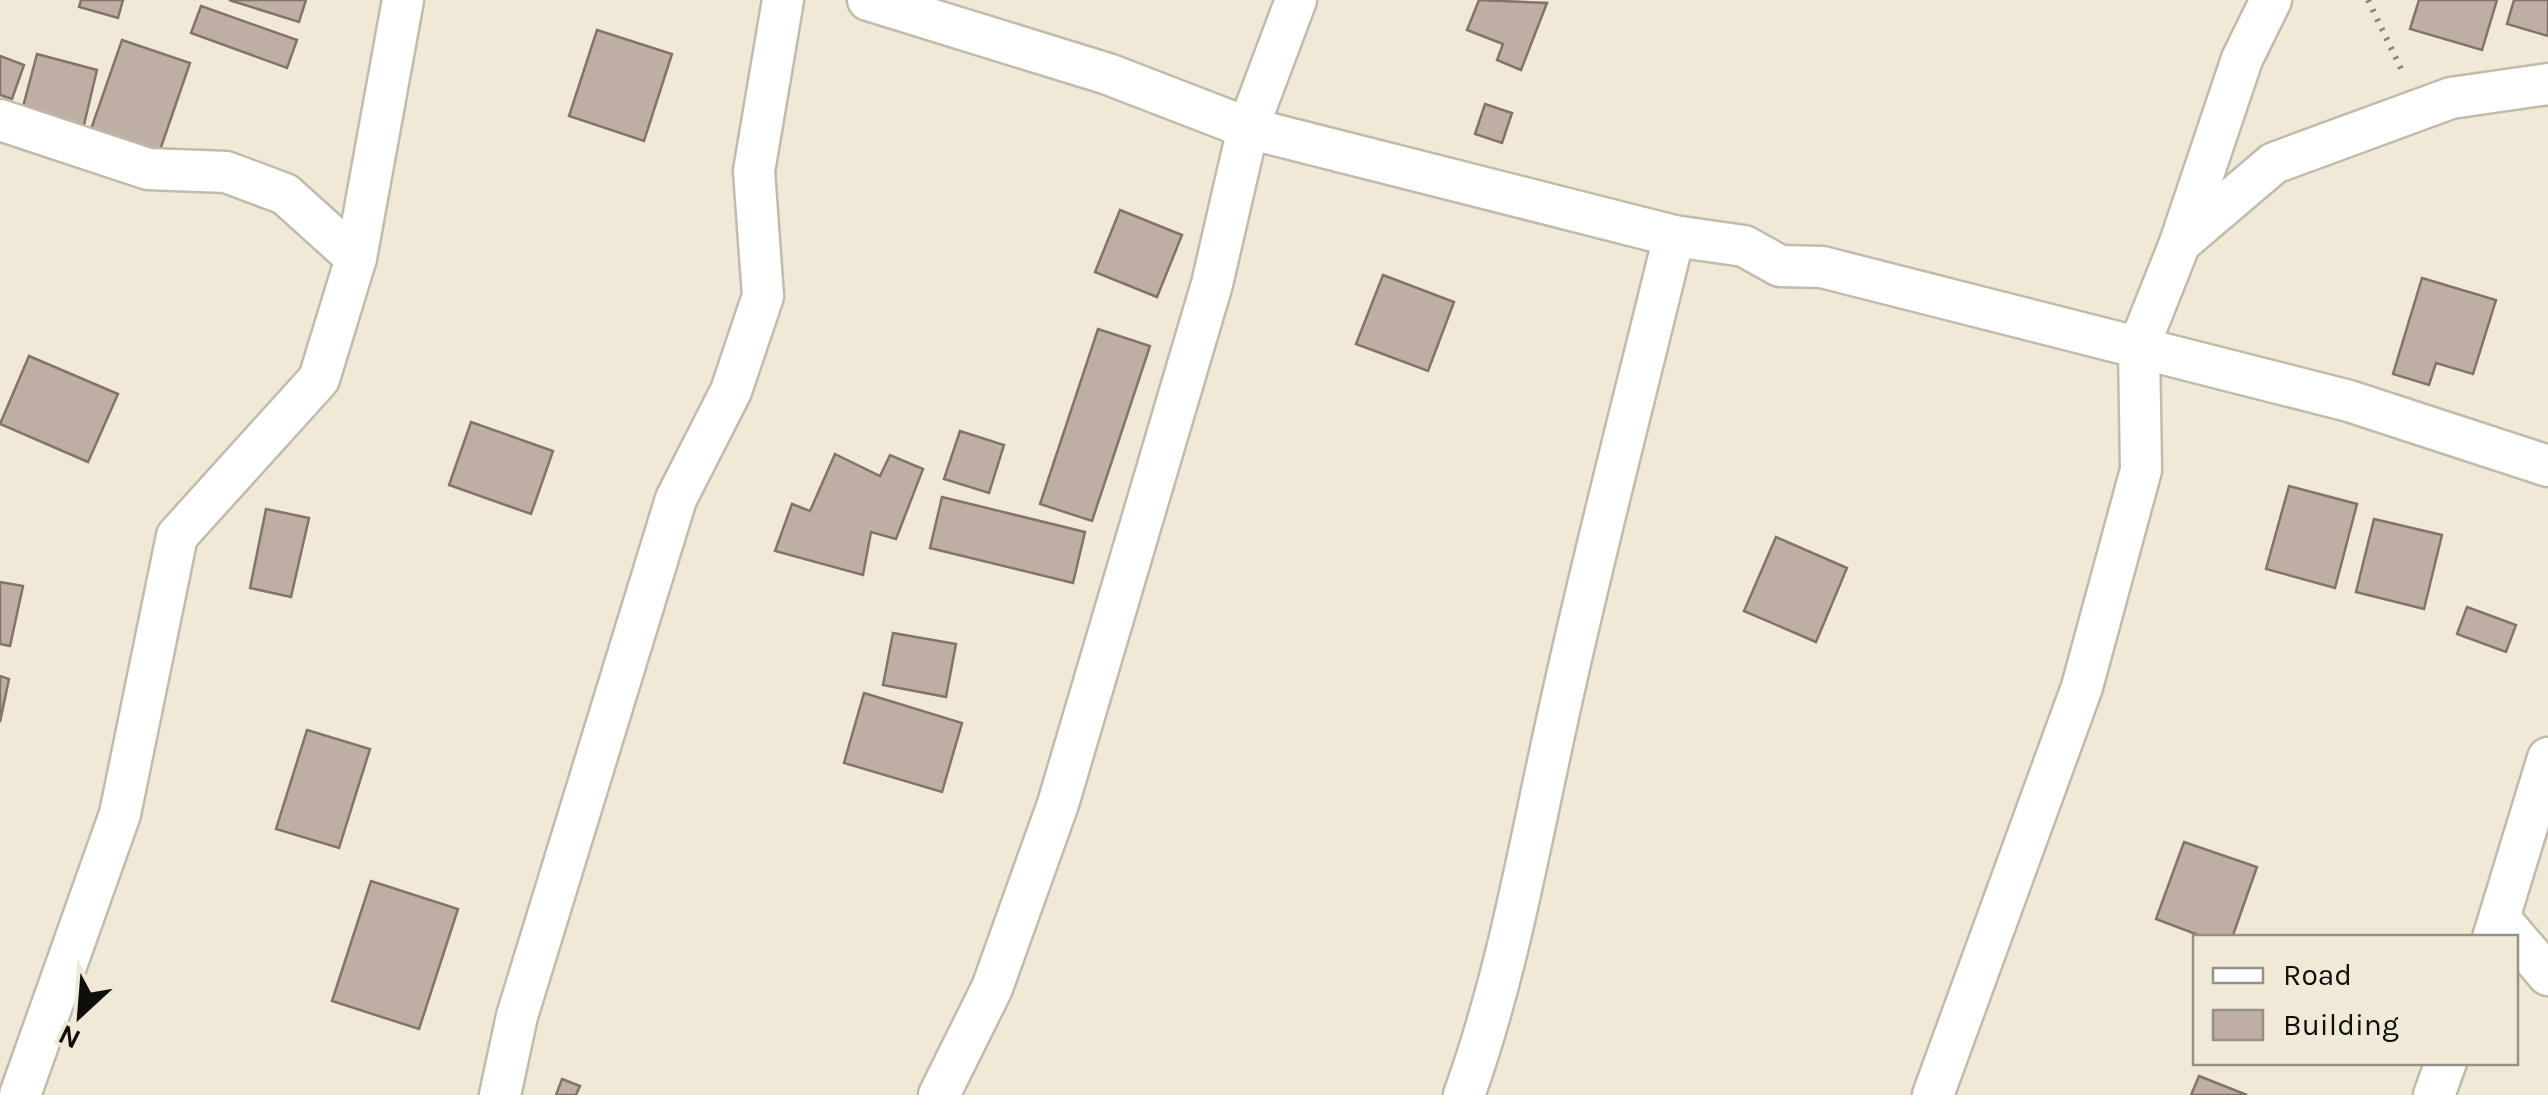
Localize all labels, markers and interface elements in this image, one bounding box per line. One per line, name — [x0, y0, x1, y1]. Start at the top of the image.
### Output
legend — [2193, 935, 2518, 1065]
text: Road — [2283, 957, 2352, 993]
north arrow — [30, 965, 130, 1065]
text: Building — [2283, 1007, 2399, 1043]
text: N — [53, 1018, 86, 1056]

